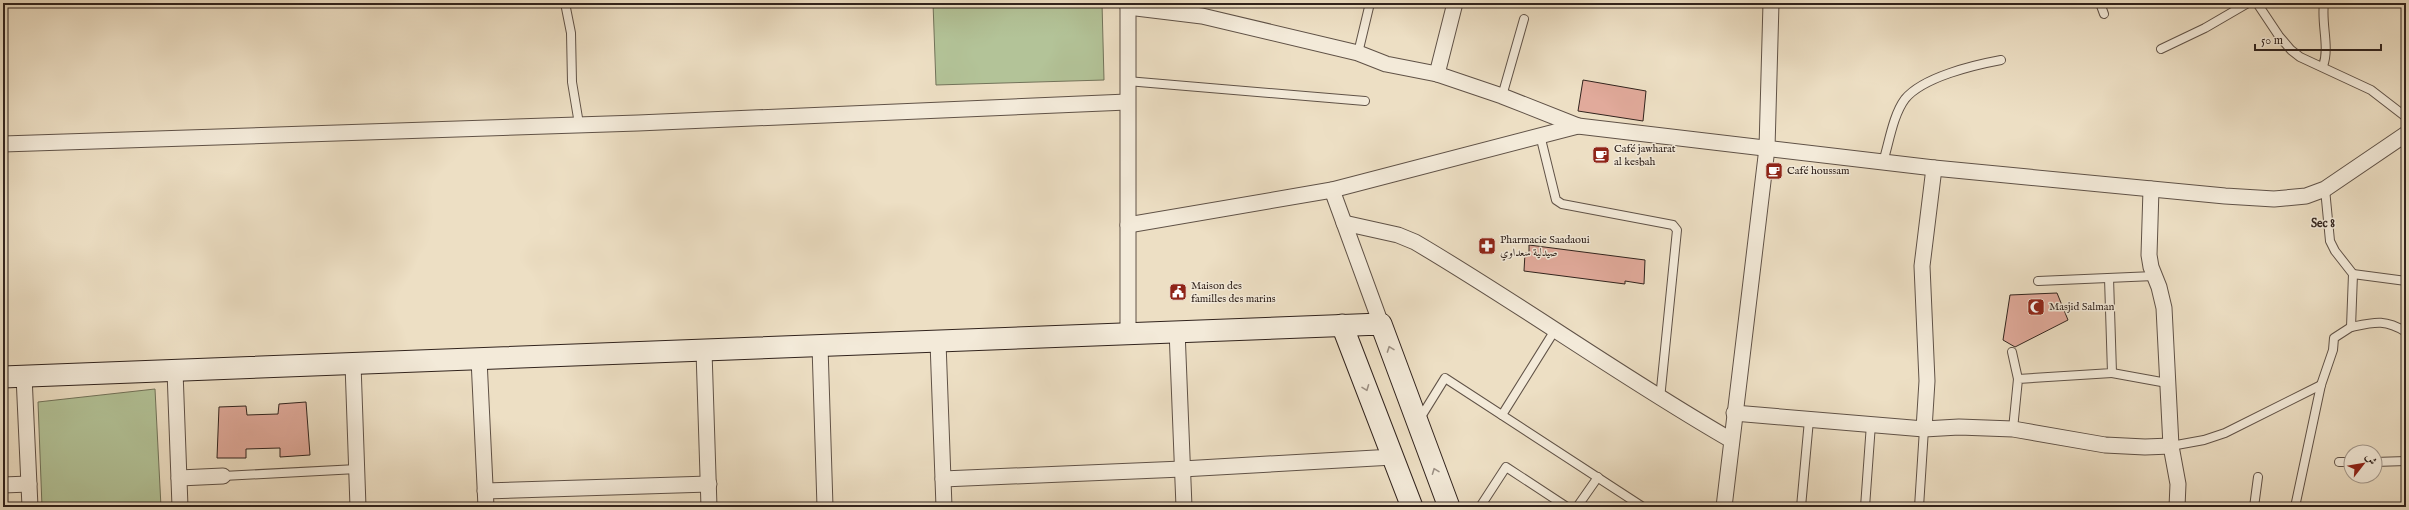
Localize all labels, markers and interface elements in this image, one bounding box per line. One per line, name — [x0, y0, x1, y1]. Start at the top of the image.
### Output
scale bar — [2255, 26, 2381, 52]
text: 50 m — [2261, 33, 2283, 48]
place label: Café jawharat al kesbah — [1614, 142, 1676, 169]
cafe icon: Café jawharat al kesbah — [1591, 145, 1611, 165]
cafe icon: Café houssam — [1764, 161, 1784, 181]
place label: Café houssam — [1787, 164, 1850, 178]
district label: Sec 8 — [2311, 216, 2335, 231]
place label: Pharmacie Saadaoui صيدلية سعداوي — [1500, 233, 1590, 261]
pharmacy icon: Pharmacie Saadaoui صيدلية سعداوي — [1477, 236, 1497, 256]
place label: Maison des familles des marins — [1191, 279, 1276, 306]
public building icon: Maison des familles des marins — [1168, 282, 1188, 302]
mosque icon: Masjid Salman — [2026, 297, 2046, 317]
place label: Masjid Salman — [2049, 300, 2114, 314]
one-way arrow — [1386, 345, 1394, 352]
one-way arrow — [1361, 384, 1369, 391]
north arrow — [2343, 444, 2383, 484]
text: ش — [2362, 451, 2380, 468]
one-way arrow — [1431, 467, 1439, 474]

